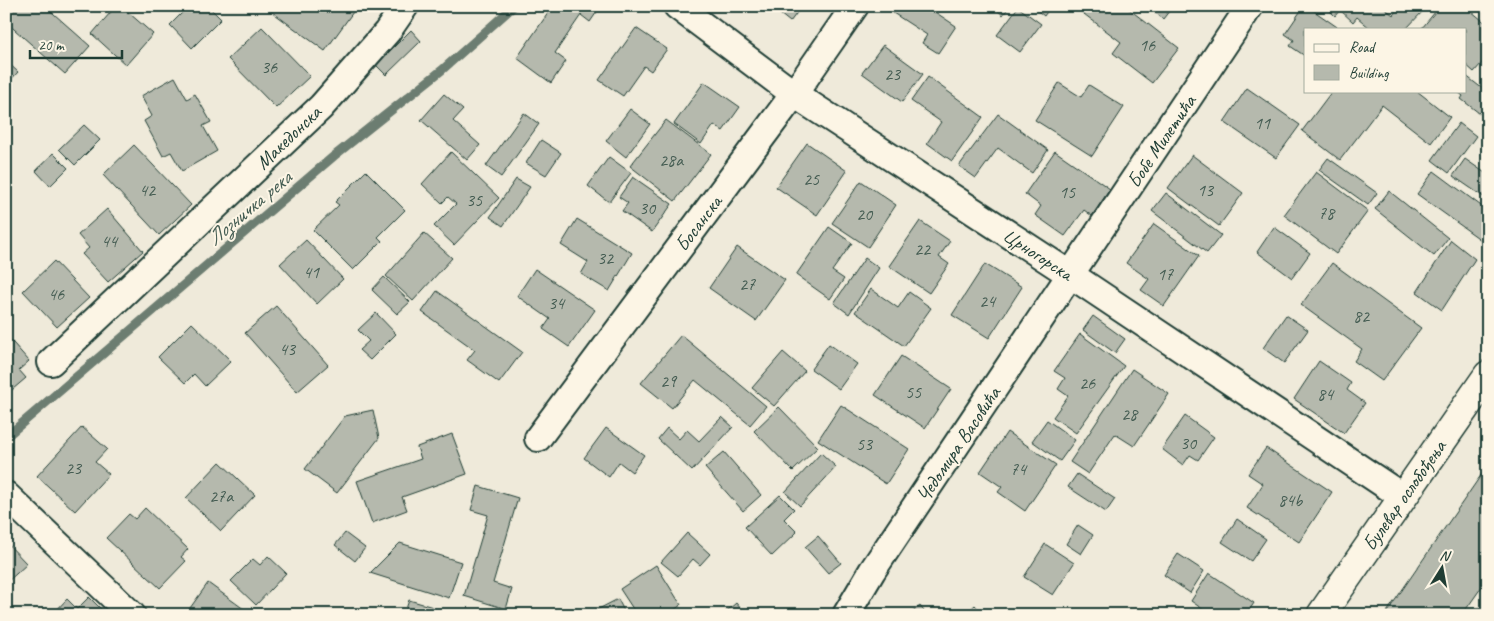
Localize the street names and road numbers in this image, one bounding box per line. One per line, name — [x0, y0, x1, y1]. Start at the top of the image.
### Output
street label: Бобе Милетића — [1121, 89, 1202, 192]
street label: Македонска — [250, 99, 327, 175]
street label: Босанска — [669, 189, 729, 256]
street label: Црногорска — [998, 223, 1079, 287]
street label: Чедомира Васовића — [911, 381, 1007, 507]
street label: Булевар ослобођења — [1357, 434, 1452, 555]

